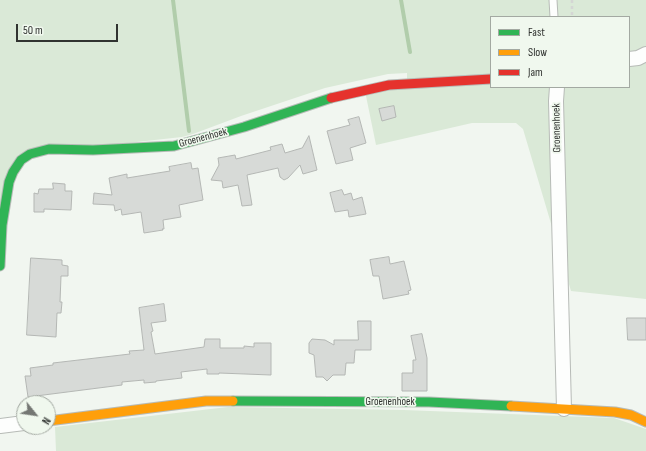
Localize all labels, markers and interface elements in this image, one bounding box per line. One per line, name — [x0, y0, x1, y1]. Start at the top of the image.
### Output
scale bar — [18, 16, 120, 42]
legend — [490, 16, 630, 88]
text: 50 m — [23, 23, 43, 38]
text: Fast — [528, 25, 545, 40]
text: Slow — [528, 45, 547, 60]
text: Jam — [528, 65, 543, 80]
street label: Groenenhoek — [550, 103, 564, 153]
street label: Groenenhoek — [178, 125, 228, 151]
north arrow — [16, 395, 56, 435]
street label: Groenenhoek — [365, 395, 415, 409]
text: N — [39, 415, 53, 427]

